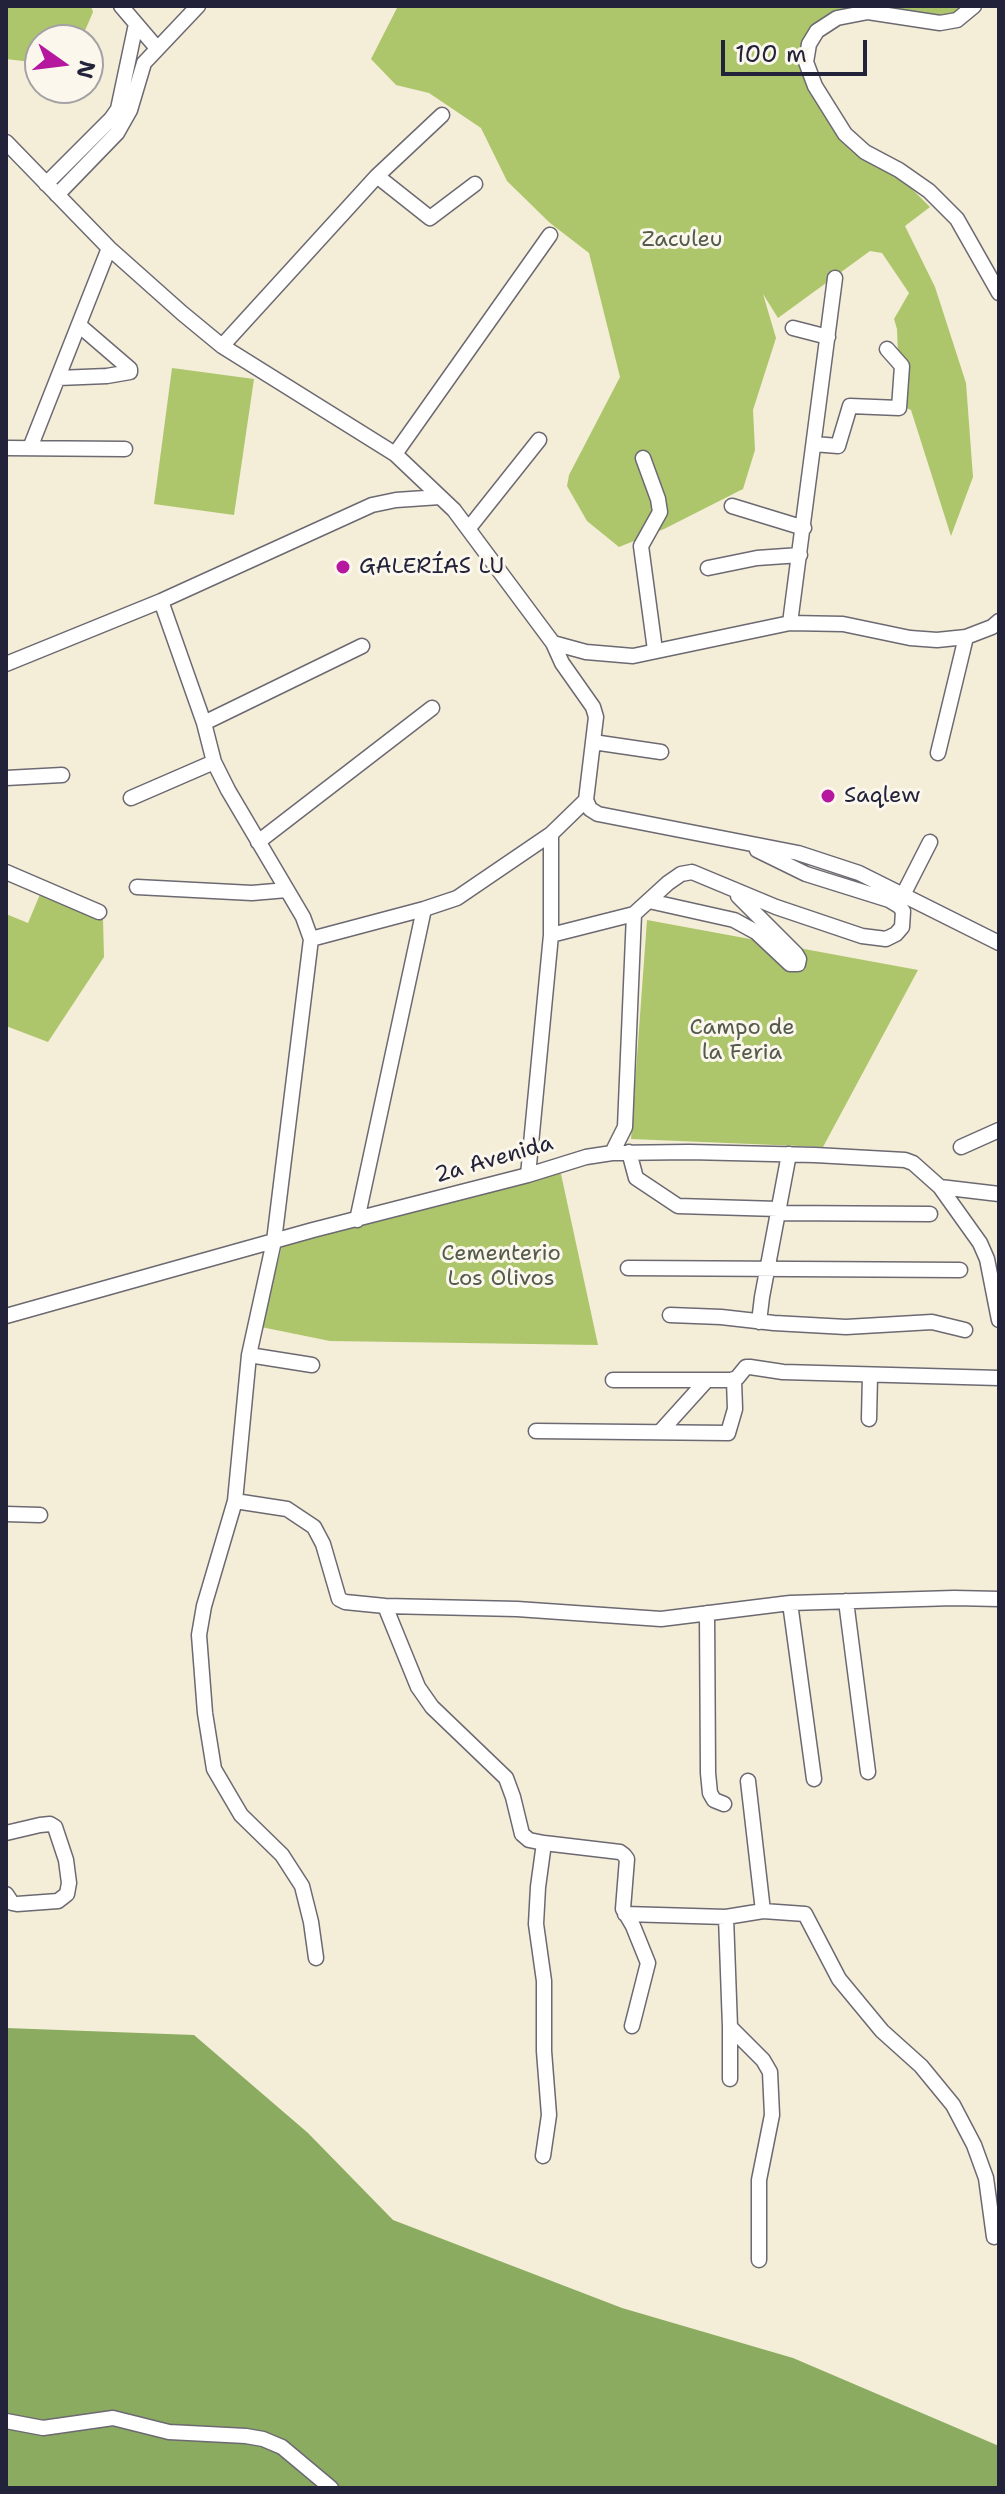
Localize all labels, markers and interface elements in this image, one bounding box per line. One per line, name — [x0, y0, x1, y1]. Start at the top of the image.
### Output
north arrow — [24, 24, 104, 104]
scale bar — [725, 24, 871, 74]
text: 100 m — [735, 38, 807, 70]
text: N — [70, 57, 102, 81]
park label: Zaculeu — [641, 227, 723, 253]
place label: GALERÍAS LU — [359, 554, 504, 580]
marker: GALERÍAS LU — [334, 558, 352, 576]
place label: Saqlew — [844, 783, 920, 809]
marker: Saqlew — [819, 787, 837, 805]
park label: Campo de la Feria — [689, 1015, 795, 1066]
street label: 2a Avenida — [432, 1131, 556, 1189]
park label: Cementerio Los Olivos — [441, 1241, 561, 1292]

